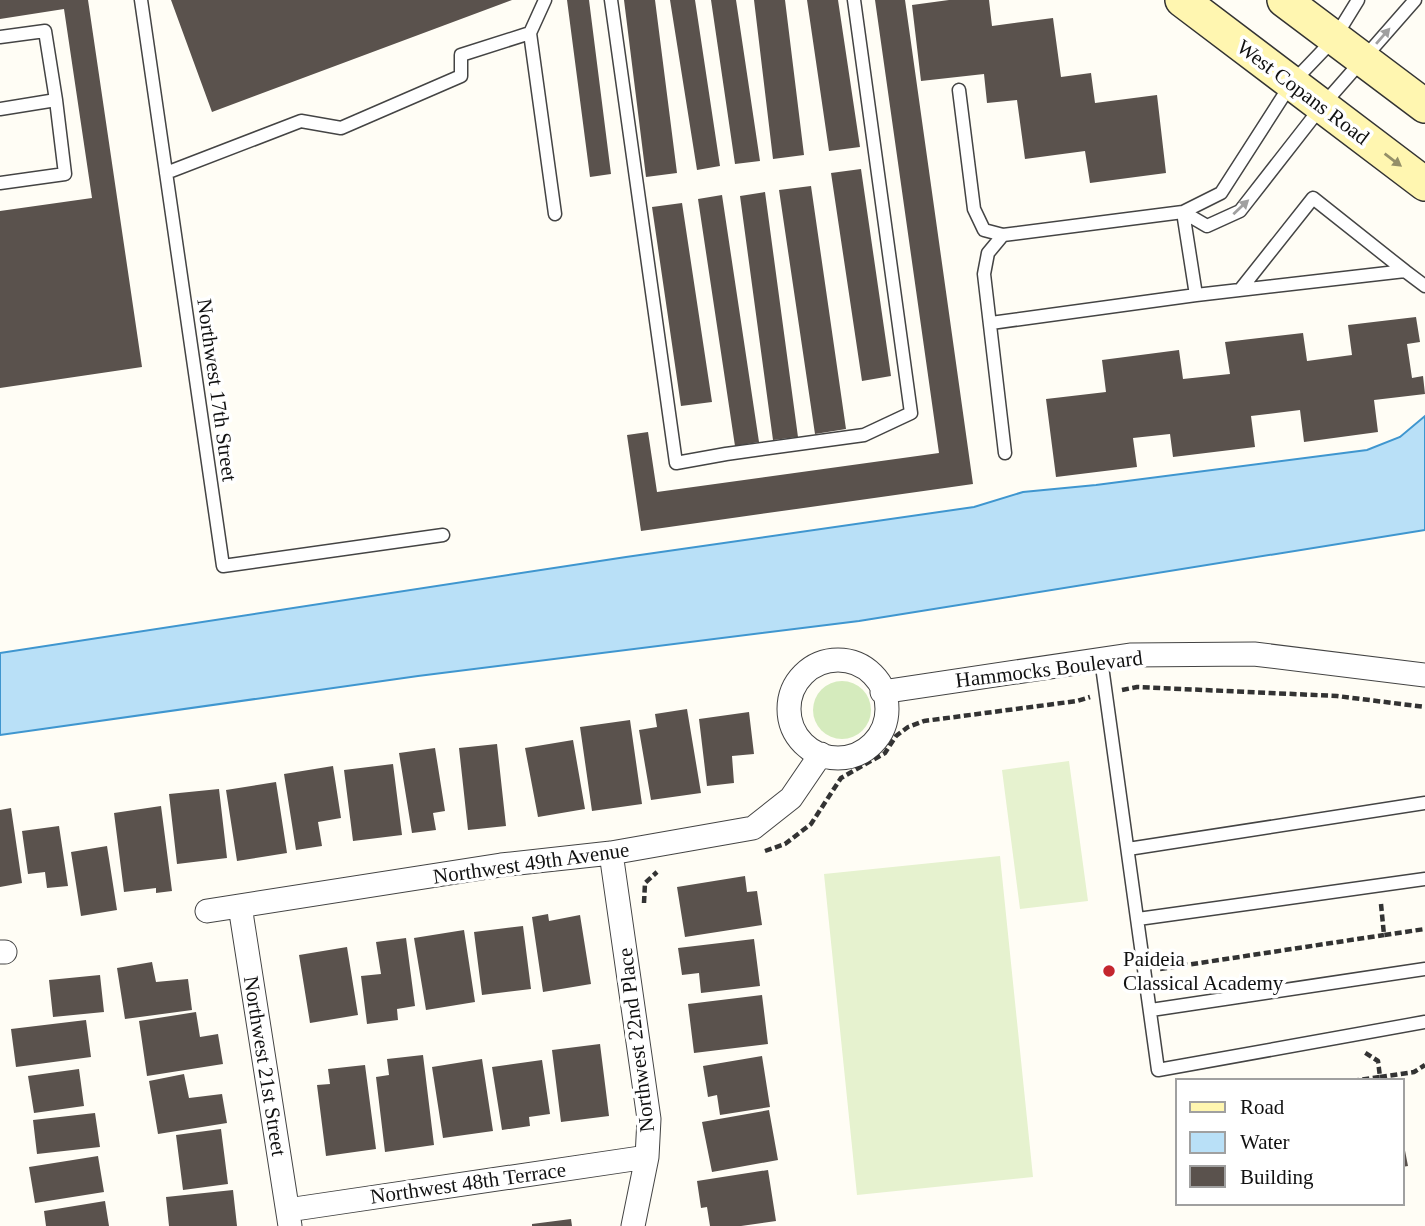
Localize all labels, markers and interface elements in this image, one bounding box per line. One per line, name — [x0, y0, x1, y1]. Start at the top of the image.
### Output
one-way arrow — [1375, 27, 1390, 44]
street label: West Copans Road — [1232, 34, 1374, 150]
one-way arrow — [1384, 152, 1402, 166]
one-way arrow — [1232, 199, 1249, 215]
street label: Northwest 17th Street — [192, 297, 242, 483]
street label: Hammocks Boulevard — [954, 646, 1144, 692]
street label: Northwest 49th Avenue — [431, 837, 631, 889]
street label: Northwest 22nd Place — [613, 946, 659, 1134]
place label: Paideia Classical Academy — [1123, 947, 1284, 995]
marker: Paideia Classical Academy — [1101, 963, 1117, 979]
street label: Northwest 21st Street — [239, 974, 291, 1158]
legend — [1176, 1079, 1404, 1205]
text: Road — [1240, 1095, 1285, 1119]
text: Water — [1240, 1130, 1290, 1154]
street label: Northwest 48th Terrace — [369, 1157, 567, 1209]
text: Building — [1240, 1165, 1314, 1189]

